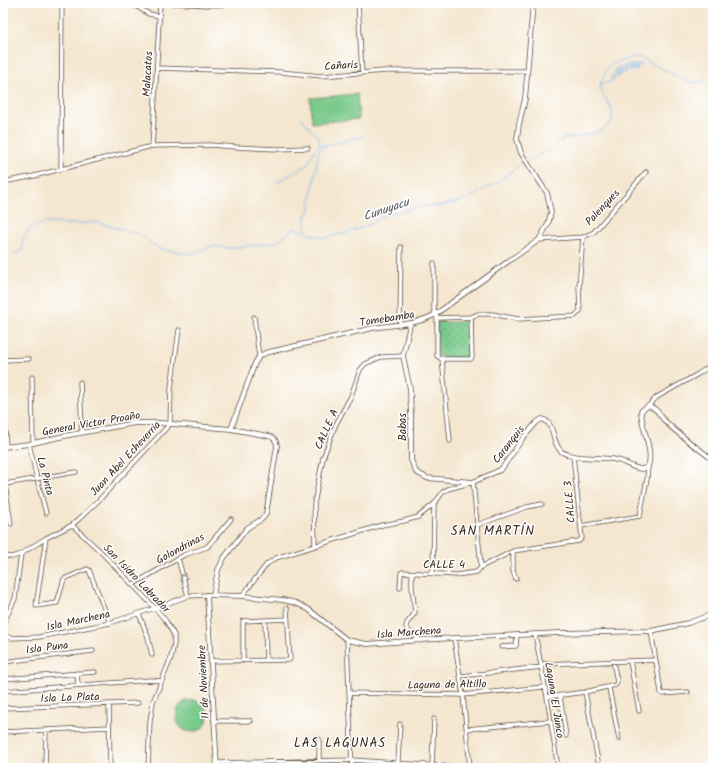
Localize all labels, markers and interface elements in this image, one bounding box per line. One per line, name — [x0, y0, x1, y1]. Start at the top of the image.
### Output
street label: Malacatos — [138, 50, 158, 97]
street label: Cañaris — [324, 56, 359, 76]
street label: Palenques — [581, 185, 625, 230]
water label: Cunuyacu — [361, 192, 413, 226]
street label: Tomebamba — [358, 306, 416, 332]
street label: General Victor Proaño — [41, 406, 142, 441]
street label: CALLE A — [310, 406, 344, 453]
street label: Babas — [394, 413, 412, 441]
street label: Juan Abel Echeverria — [86, 417, 165, 500]
street label: Caranquis — [488, 421, 530, 468]
street label: La Pinta — [32, 455, 59, 498]
street label: CALLE 3 — [559, 480, 581, 524]
district label: SAN MARTÍN — [451, 521, 535, 542]
street label: Golondrinas — [153, 528, 208, 569]
street label: San Isidro Labrador — [98, 540, 175, 618]
street label: CALLE 4 — [423, 556, 465, 574]
one-way arrow — [179, 574, 188, 581]
street label: Isla Marchena — [45, 605, 112, 636]
street label: Isla Marchena — [376, 622, 442, 644]
street label: Isla Puna — [25, 636, 69, 660]
street label: 11 de Noviembre — [193, 645, 215, 719]
street label: Laguna El Junco — [539, 661, 569, 740]
street label: Laguna de Altillo — [408, 675, 486, 695]
street label: Isla La Plata — [40, 688, 100, 708]
district label: LAS LAGUNAS — [294, 733, 386, 754]

